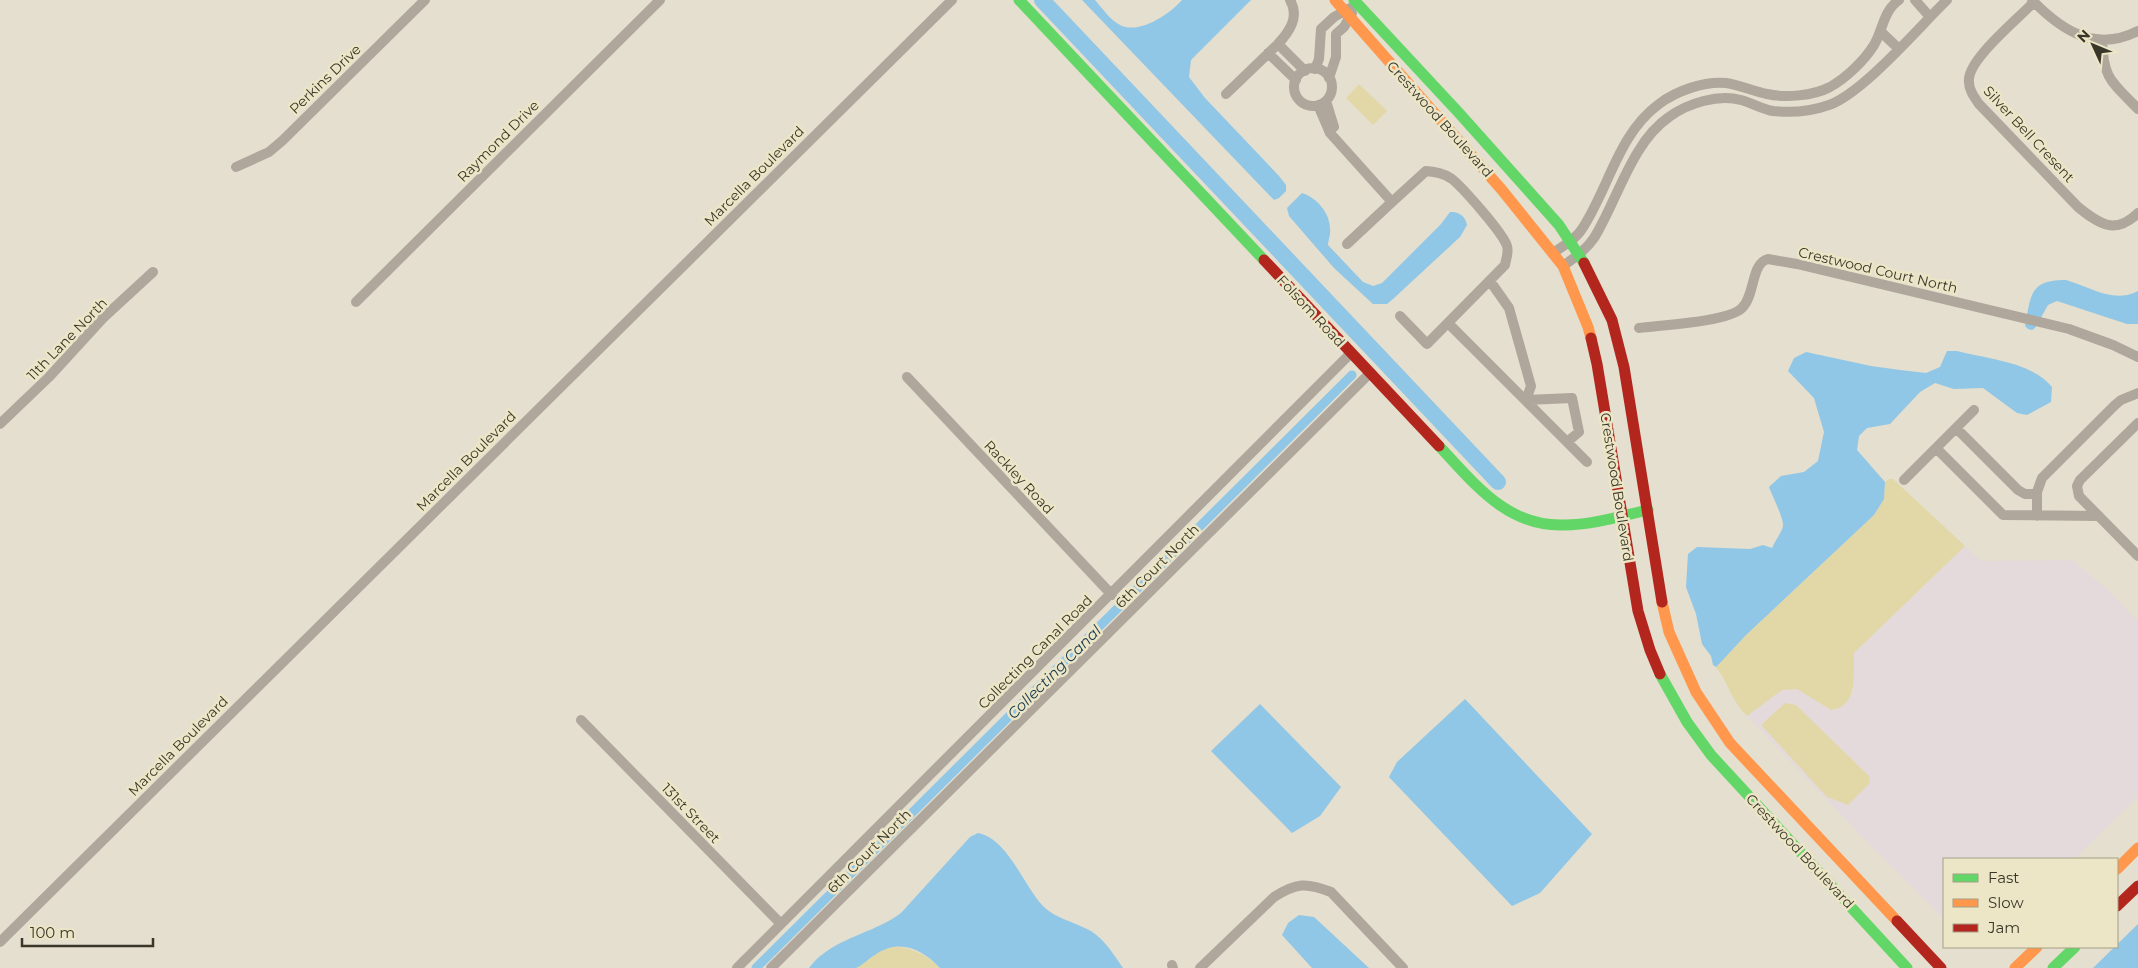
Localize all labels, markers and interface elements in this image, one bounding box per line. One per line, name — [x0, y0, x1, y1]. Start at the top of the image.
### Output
north arrow — [2068, 20, 2118, 70]
text: N — [2073, 26, 2094, 46]
street label: Perkins Drive — [285, 40, 365, 118]
street label: Crestwood Boulevard — [1383, 57, 1497, 181]
street label: Silver Bell Cresent — [1980, 82, 2079, 186]
street label: Raymond Drive — [453, 96, 543, 186]
street label: Marcella Boulevard — [700, 122, 808, 230]
street label: Crestwood Court North — [1797, 243, 1959, 297]
street label: Folsom Road — [1273, 271, 1349, 351]
street label: 11th Lane North — [23, 294, 111, 384]
street label: Marcella Boulevard — [412, 407, 520, 515]
street label: Crestwood Boulevard — [1596, 411, 1638, 563]
street label: Rackley Road — [980, 436, 1058, 518]
street label: 6th Court North — [1111, 520, 1203, 612]
street label: Collecting Canal Road — [974, 591, 1096, 713]
water label: Collecting Canal — [1003, 621, 1105, 723]
street label: Marcella Boulevard — [124, 692, 232, 800]
street label: 131st Street — [658, 779, 724, 847]
street label: Crestwood Boulevard — [1742, 790, 1858, 912]
street label: 6th Court North — [823, 805, 915, 897]
legend — [1943, 858, 2118, 948]
text: Fast — [1988, 868, 2019, 887]
text: Slow — [1988, 893, 2024, 912]
scale bar — [22, 916, 154, 948]
text: Jam — [1987, 918, 2020, 937]
text: 100 m — [30, 923, 75, 942]

